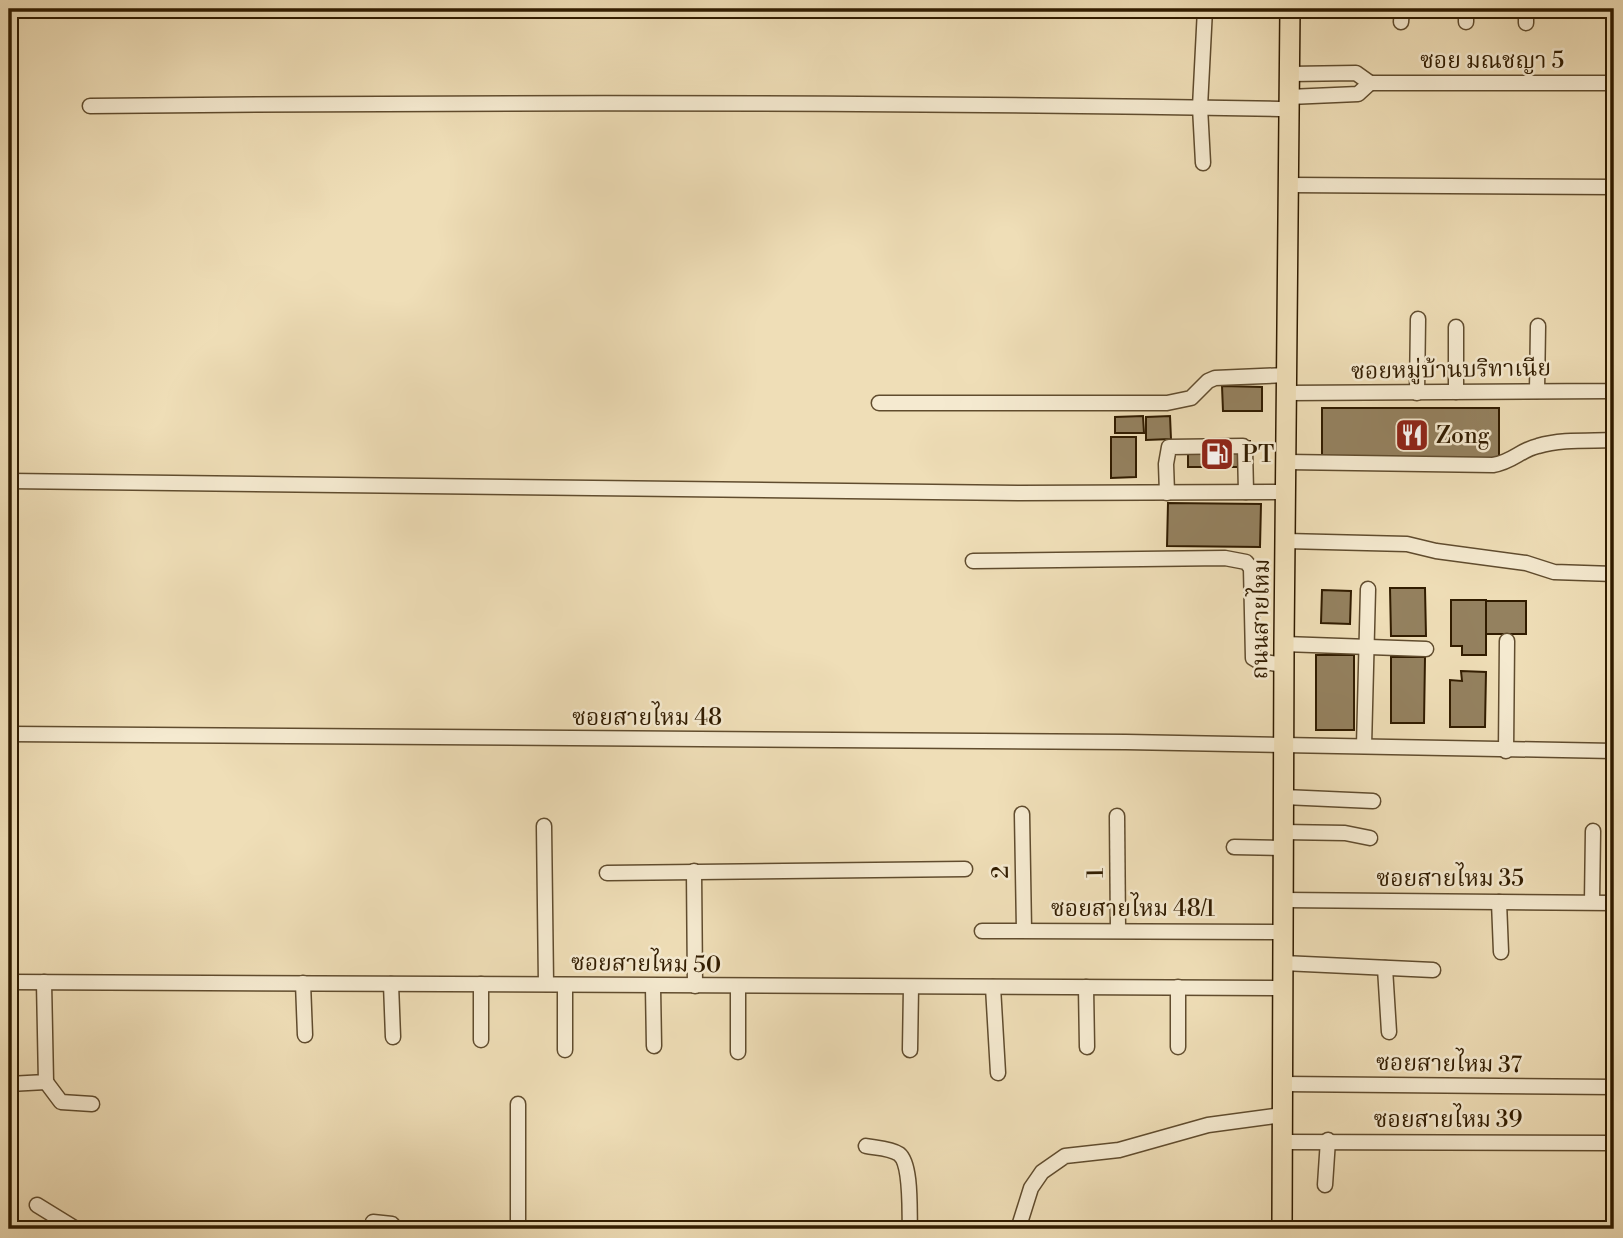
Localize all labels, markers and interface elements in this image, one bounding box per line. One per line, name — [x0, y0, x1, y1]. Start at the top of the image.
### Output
street label: ซอย มณชญา 5 — [1420, 47, 1564, 75]
street label: ซอยหมู่บ้านบริทาเนีย — [1351, 354, 1551, 386]
restaurant icon: Zong — [1393, 416, 1431, 454]
place label: Zong — [1436, 422, 1490, 450]
fuel station icon: PT — [1198, 435, 1236, 473]
place label: PT — [1242, 441, 1274, 469]
street label: ถนนสายไหม — [1243, 558, 1276, 680]
street label: ซอยสายไหม 48 — [572, 701, 722, 732]
street label: ซอยสายไหม 35 — [1376, 862, 1524, 893]
street label: 2 — [987, 865, 1015, 879]
street label: 1 — [1082, 868, 1110, 878]
street label: ซอยสายไหม 48/1 — [1051, 892, 1215, 923]
street label: ซอยสายไหม 50 — [571, 946, 721, 979]
street label: ซอยสายไหม 37 — [1376, 1046, 1523, 1079]
street label: ซอยสายไหม 39 — [1374, 1103, 1523, 1134]

